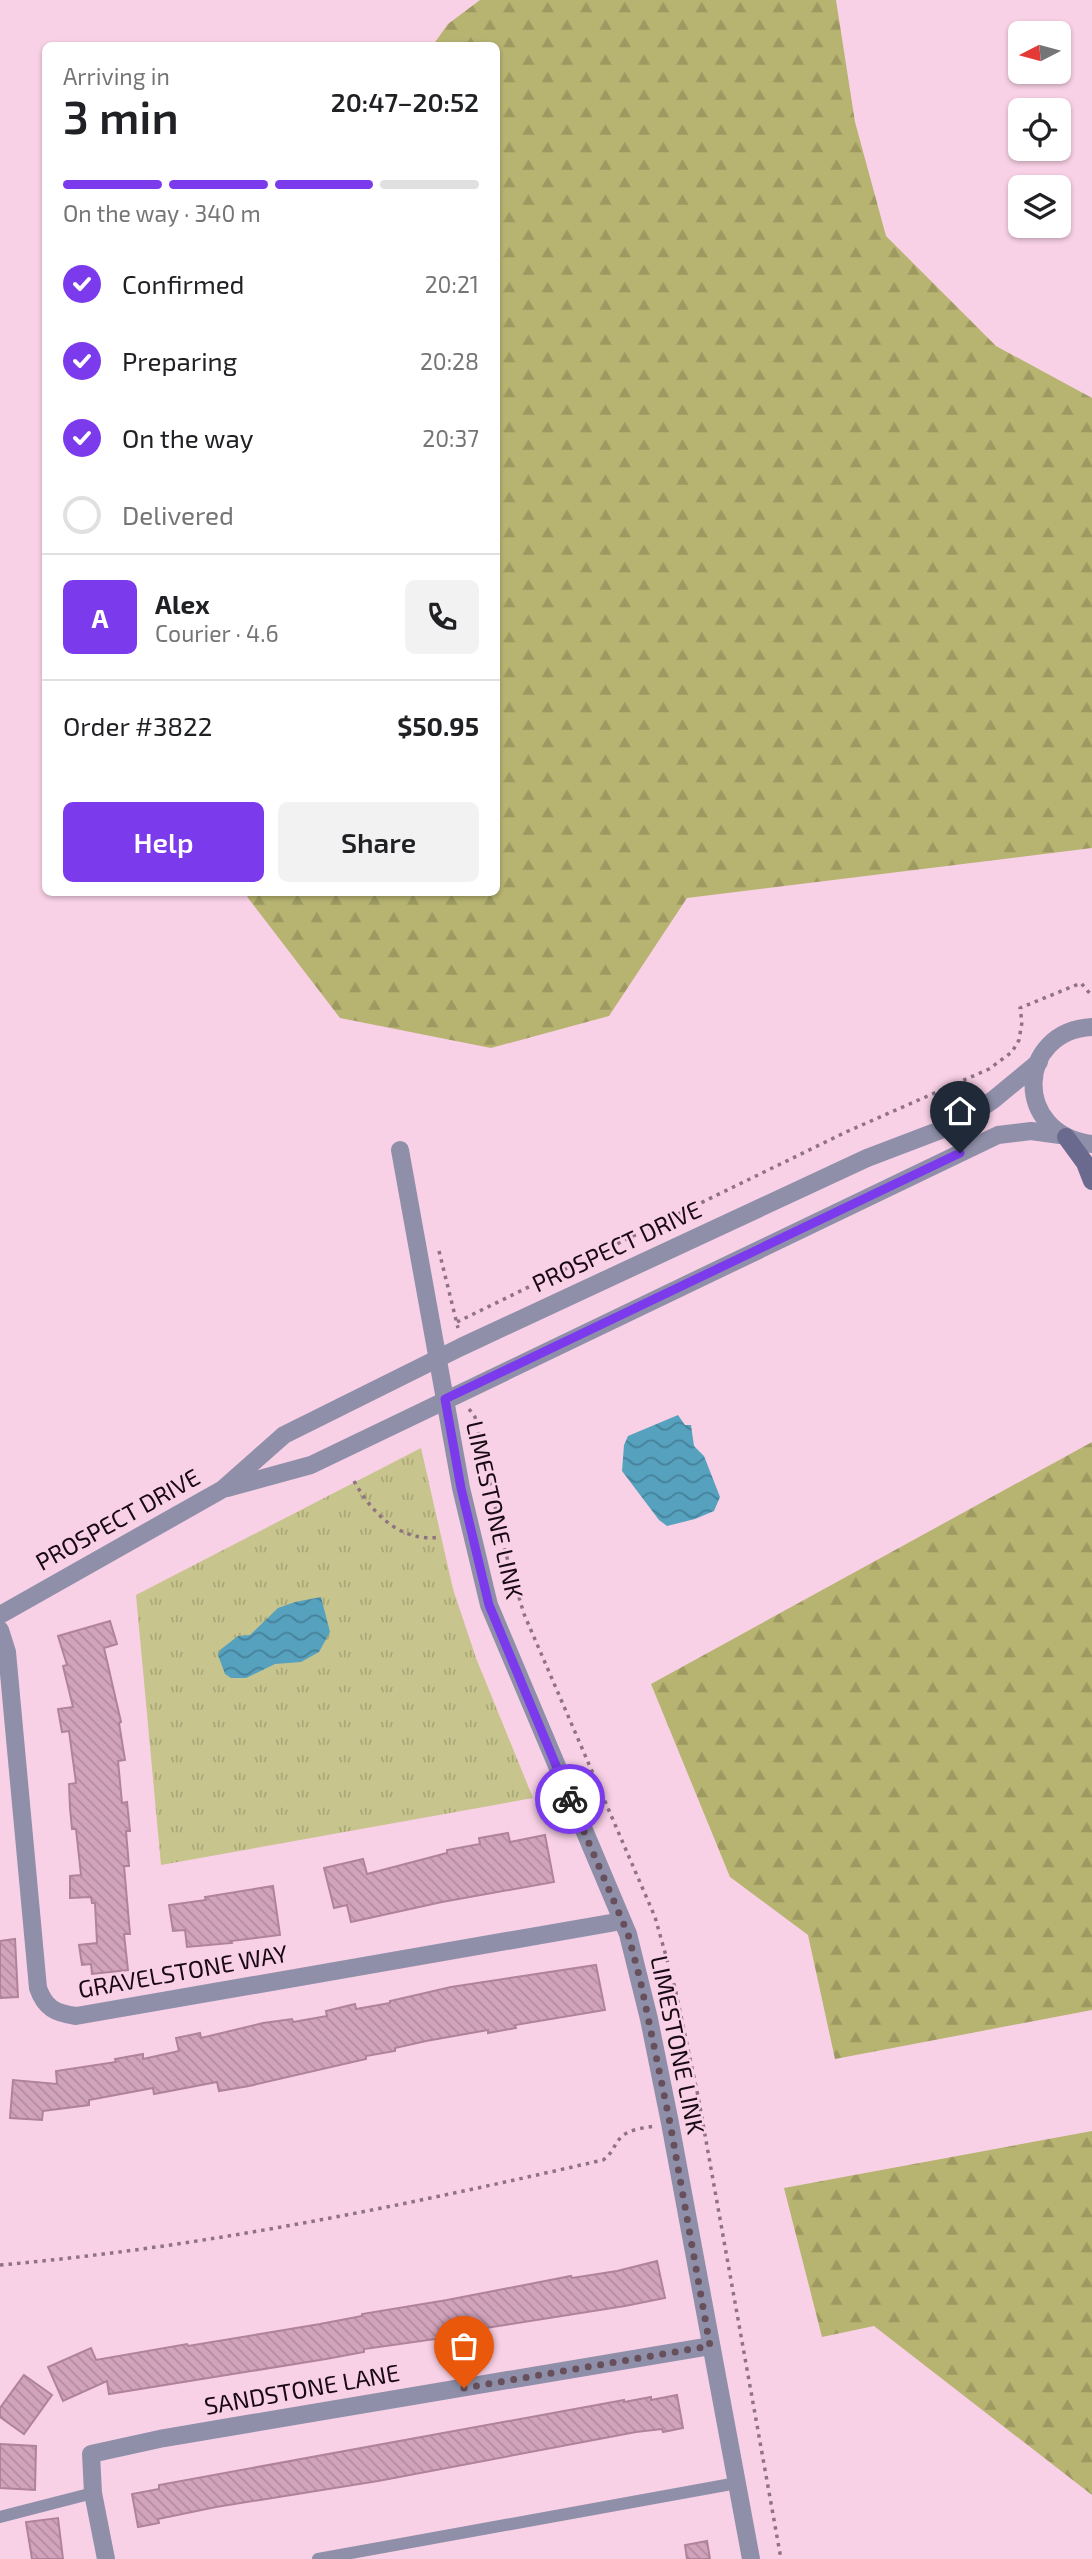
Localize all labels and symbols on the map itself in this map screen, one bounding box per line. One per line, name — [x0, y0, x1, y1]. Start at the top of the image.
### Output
north arrow — [1008, 21, 1071, 84]
pin — [930, 1081, 990, 1153]
street label: PROSPECT DRIVE — [527, 1194, 706, 1298]
street label: LIMESTONE LINK — [461, 1418, 530, 1601]
street label: PROSPECT DRIVE — [30, 1462, 205, 1576]
courier — [535, 1764, 605, 1834]
street label: GRAVELSTONE WAY — [76, 1938, 290, 2003]
street label: LIMESTONE LINK — [645, 1953, 712, 2137]
pin — [434, 2316, 494, 2388]
street label: SANDSTONE LANE — [202, 2357, 402, 2420]

